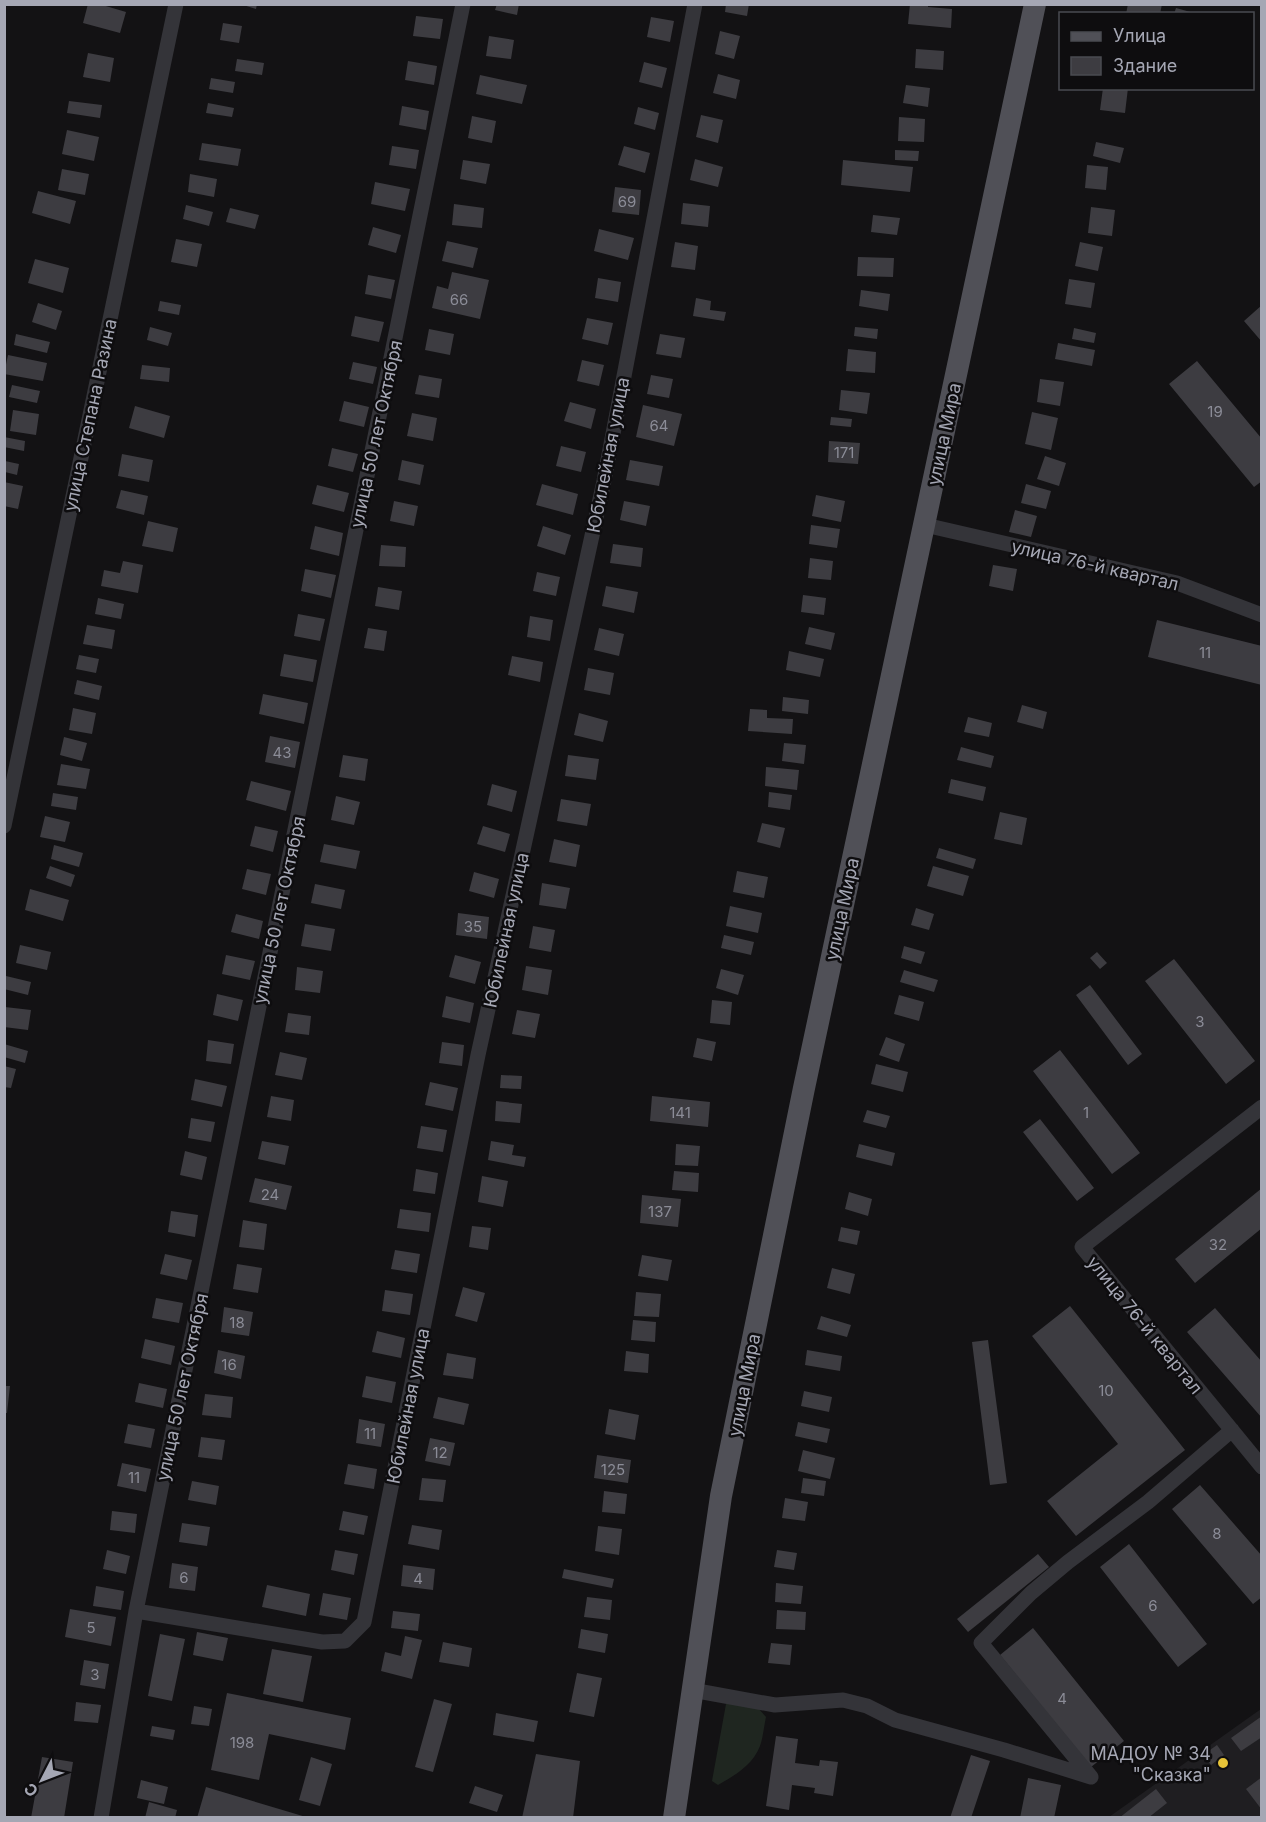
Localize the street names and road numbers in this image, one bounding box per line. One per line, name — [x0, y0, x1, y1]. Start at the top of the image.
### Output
street label: улица Степана Разина — [59, 317, 121, 513]
street label: улица 50 лет Октября — [346, 338, 406, 530]
street label: Юбилейная улица — [583, 375, 633, 535]
street label: улица Мира — [923, 381, 965, 487]
street label: улица 76-й квартал — [1009, 536, 1181, 594]
street label: улица 50 лет Октября — [249, 814, 309, 1006]
street label: Юбилейная улица — [479, 851, 533, 1009]
street label: улица Мира — [821, 856, 863, 962]
street label: улица 76-й квартал — [1083, 1252, 1207, 1398]
street label: улица 50 лет Октября — [152, 1291, 212, 1483]
street label: Юбилейная улица — [383, 1326, 433, 1486]
street label: улица Мира — [724, 1332, 764, 1438]

